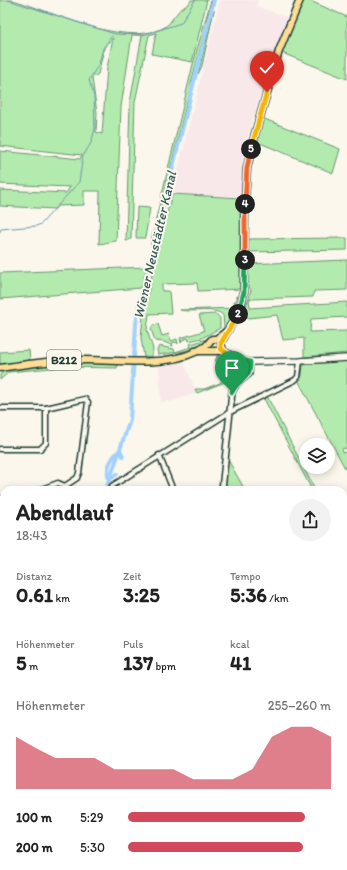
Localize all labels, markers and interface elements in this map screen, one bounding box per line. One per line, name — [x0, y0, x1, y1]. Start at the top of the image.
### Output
pin — [250, 51, 284, 92]
icon: check — [256, 57, 278, 79]
pin: 5 — [241, 139, 261, 159]
text: 5 — [248, 142, 254, 155]
water label: Wiener Neustädter Kanal — [130, 169, 180, 320]
pin: 4 — [235, 194, 255, 214]
text: 4 — [242, 197, 248, 210]
pin: 3 — [235, 250, 255, 270]
text: 3 — [242, 253, 248, 266]
pin: 2 — [228, 304, 248, 324]
text: 2 — [235, 307, 241, 320]
road number: B212 — [47, 350, 81, 370]
pin — [215, 351, 249, 392]
icon: arrive — [221, 357, 243, 379]
map controls — [299, 438, 335, 474]
button: layers — [299, 438, 335, 474]
text: Abendlauf — [16, 499, 113, 526]
button: share — [289, 499, 331, 541]
text: 18:43 — [16, 528, 47, 543]
text: Distanz — [16, 570, 52, 583]
text: Zeit — [123, 570, 141, 583]
text: Tempo — [230, 570, 261, 583]
text: 0.61 — [16, 583, 53, 607]
text: 3:25 — [123, 583, 160, 607]
text: 5:36 — [230, 583, 267, 607]
text: km — [53, 592, 70, 605]
text: /km — [267, 592, 289, 605]
text: Höhenmeter — [16, 638, 74, 651]
text: Puls — [123, 638, 143, 651]
text: kcal — [230, 638, 250, 651]
text: 5 — [16, 651, 27, 675]
text: 137 — [123, 651, 153, 675]
text: 41 — [230, 651, 251, 675]
text: m — [27, 660, 38, 673]
text: bpm — [153, 660, 176, 673]
text: Höhenmeter — [16, 698, 85, 713]
text: 255–260 m — [268, 698, 331, 713]
text: 100 m — [16, 810, 52, 825]
text: 5:29 — [80, 810, 104, 825]
text: 200 m — [16, 840, 53, 855]
text: 5:30 — [80, 840, 105, 855]

